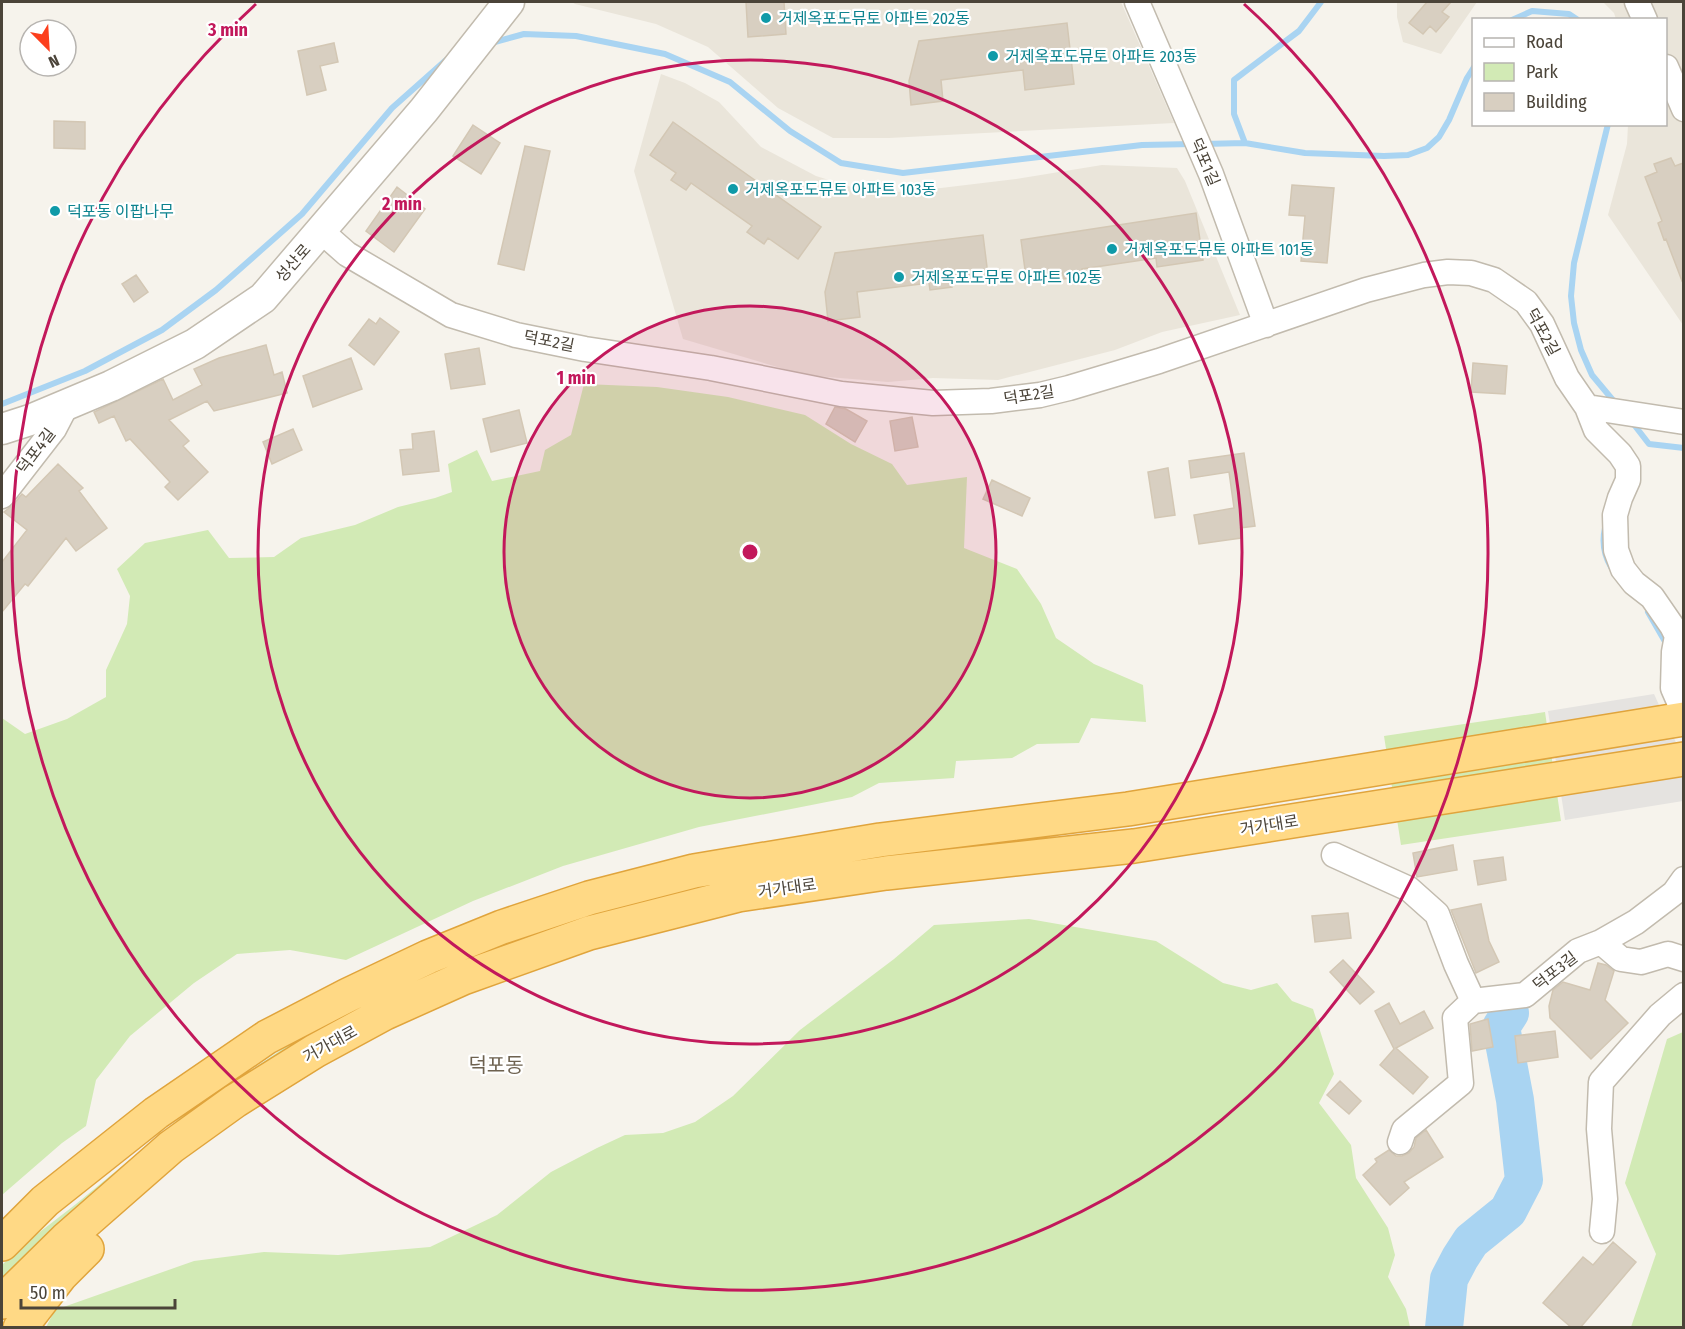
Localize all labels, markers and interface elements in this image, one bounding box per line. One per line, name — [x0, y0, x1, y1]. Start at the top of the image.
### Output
place label: 거제옥포도뮤토 아파트 202동 — [778, 9, 970, 28]
marker: 거제옥포도뮤토 아파트 202동 — [759, 11, 773, 25]
north arrow — [18, 18, 78, 78]
legend — [1472, 18, 1667, 126]
text: 3 min — [207, 19, 248, 41]
text: Road — [1526, 31, 1563, 53]
place label: 거제옥포도뮤토 아파트 203동 — [1005, 47, 1197, 66]
marker: 거제옥포도뮤토 아파트 203동 — [986, 49, 1000, 63]
text: N — [46, 51, 62, 72]
text: Park — [1526, 61, 1559, 83]
text: Building — [1526, 91, 1587, 113]
street label: 덕포1길 — [1186, 135, 1224, 189]
place label: 거제옥포도뮤토 아파트 103동 — [745, 180, 936, 199]
marker: 거제옥포도뮤토 아파트 103동 — [726, 182, 740, 196]
text: 2 min — [381, 193, 422, 215]
place label: 덕포동 이팝나무 — [67, 202, 174, 221]
marker: 덕포동 이팝나무 — [48, 204, 62, 218]
street label: 성산로 — [271, 240, 315, 286]
place label: 거제옥포도뮤토 아파트 101동 — [1124, 240, 1314, 259]
marker: 거제옥포도뮤토 아파트 101동 — [1105, 242, 1119, 256]
place label: 거제옥포도뮤토 아파트 102동 — [911, 268, 1102, 287]
marker: 거제옥포도뮤토 아파트 102동 — [892, 270, 906, 284]
street label: 덕포2길 — [1522, 305, 1564, 359]
street label: 덕포2길 — [522, 327, 576, 355]
text: 1 min — [556, 367, 596, 389]
street label: 덕포2길 — [1002, 382, 1056, 408]
street label: 덕포4길 — [13, 425, 59, 477]
centre of rings — [740, 542, 760, 562]
street label: 거가대로 — [1238, 811, 1300, 839]
street label: 거가대로 — [757, 874, 818, 902]
street label: 덕포3길 — [1529, 948, 1581, 994]
street label: 거가대로 — [300, 1021, 361, 1067]
district label: 덕포동 — [468, 1053, 524, 1077]
scale bar — [21, 1272, 176, 1310]
text: 50 m — [30, 1282, 66, 1304]

